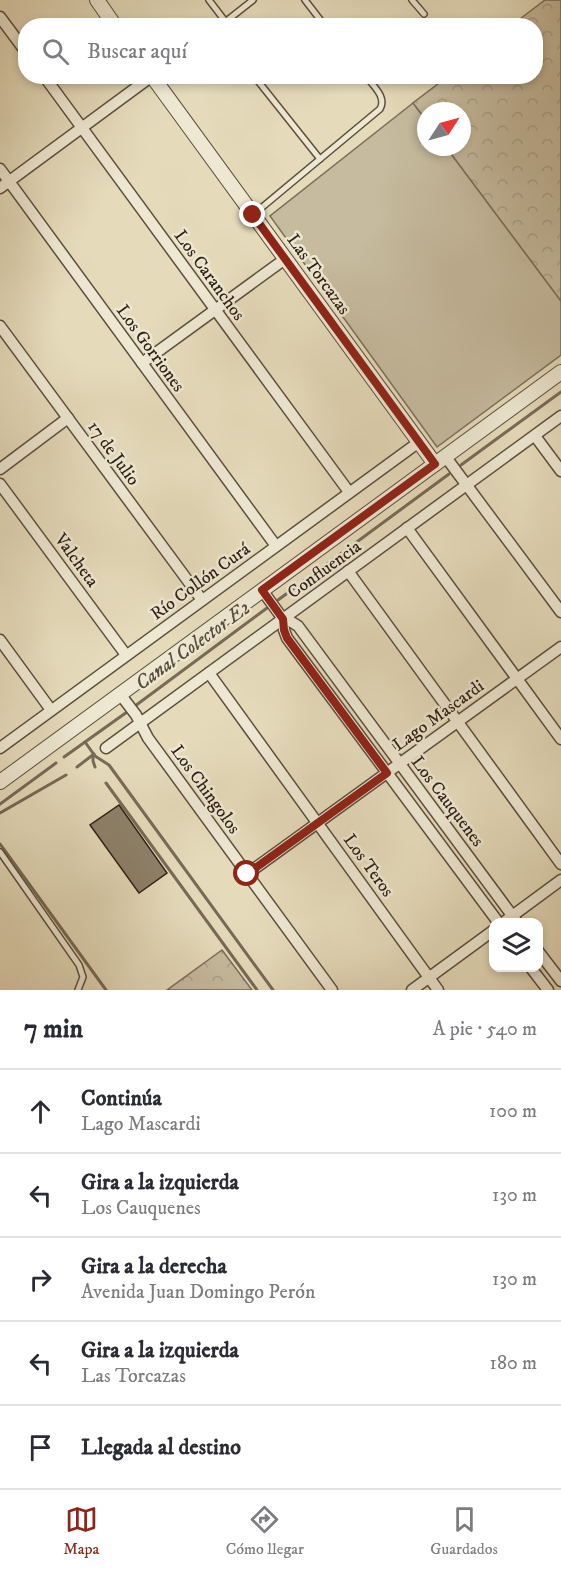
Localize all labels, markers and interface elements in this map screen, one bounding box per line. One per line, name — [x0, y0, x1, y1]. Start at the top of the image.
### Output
search box — [18, 18, 543, 84]
icon: search — [39, 35, 72, 68]
text: Buscar aquí — [87, 38, 187, 65]
north arrow — [417, 102, 471, 156]
route end — [239, 201, 265, 227]
street label: Los Caranchos — [169, 226, 249, 325]
street label: Las Torcazas — [282, 230, 355, 319]
street label: Los Gorriones — [111, 301, 189, 397]
street label: 17 de Julio — [82, 417, 144, 490]
street label: Valcheta — [49, 529, 103, 592]
street label: Confluencia — [283, 535, 366, 604]
street label: Río Collón Curá — [147, 538, 255, 625]
water label: Canal Colector E2 — [130, 596, 255, 696]
street label: Lago Mascardi — [389, 675, 489, 756]
street label: Los Chingolos — [166, 741, 245, 838]
street label: Los Cauquenes — [406, 752, 488, 851]
street label: Los Teros — [338, 830, 398, 901]
route start — [233, 860, 259, 886]
map controls — [489, 918, 543, 972]
button: layers — [489, 918, 543, 972]
text: 7 min — [24, 1013, 83, 1046]
text: A pie · 540 m — [433, 1017, 537, 1042]
text: Continúa — [81, 1085, 162, 1112]
icon: ahead — [24, 1095, 57, 1128]
text: 100 m — [489, 1099, 537, 1124]
text: Lago Mascardi — [81, 1112, 201, 1137]
text: Gira a la izquierda — [81, 1169, 239, 1196]
icon: left — [24, 1179, 57, 1212]
text: 130 m — [492, 1183, 537, 1208]
text: Los Cauquenes — [81, 1196, 201, 1221]
text: Gira a la derecha — [81, 1253, 227, 1280]
icon: right — [24, 1263, 57, 1296]
text: 130 m — [492, 1267, 537, 1292]
text: Avenida Juan Domingo Perón — [81, 1280, 315, 1305]
text: Gira a la izquierda — [81, 1337, 239, 1364]
icon: left — [24, 1347, 57, 1380]
text: 180 m — [490, 1351, 537, 1376]
text: Las Torcazas — [81, 1364, 186, 1389]
icon: arrive — [24, 1431, 57, 1464]
text: Llegada al destino — [81, 1434, 241, 1461]
tab: Mapa — [63, 1503, 99, 1559]
tab: Cómo llegar — [226, 1503, 304, 1559]
tab: Guardados — [430, 1503, 498, 1559]

